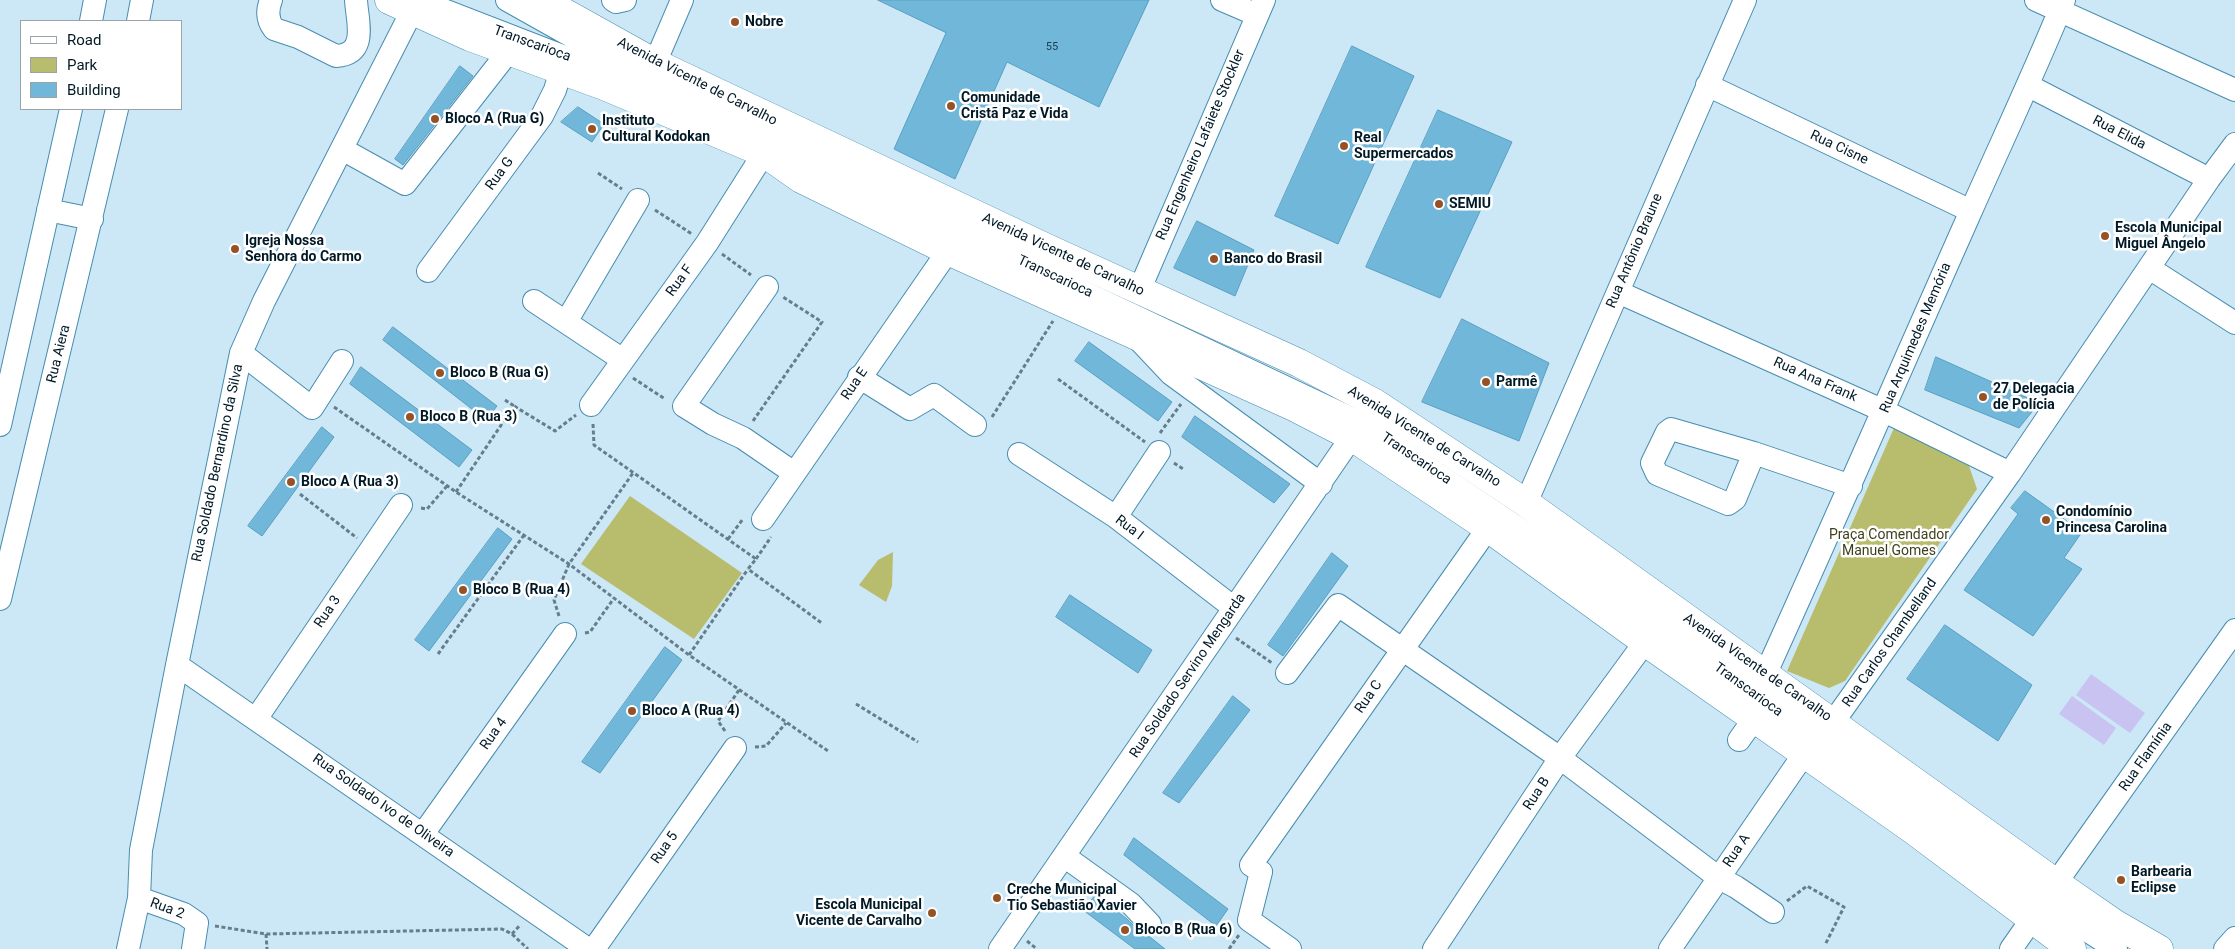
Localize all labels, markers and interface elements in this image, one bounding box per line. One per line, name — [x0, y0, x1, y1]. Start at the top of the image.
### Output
place label: Nobre — [745, 14, 783, 30]
marker: Nobre — [729, 16, 741, 28]
legend — [20, 20, 182, 110]
street label: Transcarioca — [491, 22, 573, 66]
text: Road — [67, 31, 101, 49]
street label: Avenida Vicente de Carvalho — [614, 34, 780, 130]
house number: 55 — [1046, 40, 1058, 54]
street label: Rua Engenheiro Lafaiete Stockler — [1153, 47, 1249, 243]
text: Park — [67, 56, 97, 74]
text: Building — [67, 81, 121, 99]
place label: Comunidade Cristã Paz e Vida — [961, 90, 1068, 122]
marker: Comunidade Cristã Paz e Vida — [945, 100, 957, 112]
place label: Bloco A (Rua G) — [445, 111, 544, 127]
street label: Rua Elida — [2089, 112, 2149, 154]
marker: Bloco A (Rua G) — [429, 113, 441, 125]
place label: Instituto Cultural Kodokan — [602, 113, 710, 146]
marker: Instituto Cultural Kodokan — [586, 123, 598, 135]
street label: Rua Cisne — [1807, 127, 1871, 169]
place label: Real Supermercados — [1354, 130, 1453, 162]
marker: Real Supermercados — [1338, 140, 1350, 152]
street label: Rua G — [482, 154, 518, 194]
street label: Rua Antônio Braune — [1603, 191, 1667, 311]
place label: SEMIU — [1449, 196, 1491, 212]
marker: SEMIU — [1433, 198, 1445, 210]
street label: Avenida Vicente de Carvalho — [979, 210, 1147, 300]
place label: Escola Municipal Miguel Ângelo — [2115, 220, 2222, 252]
marker: Escola Municipal Miguel Ângelo — [2099, 230, 2111, 242]
place label: Igreja Nossa Senhora do Carmo — [245, 233, 362, 266]
marker: Igreja Nossa Senhora do Carmo — [229, 243, 241, 255]
place label: Banco do Brasil — [1224, 251, 1322, 267]
street label: Transcarioca — [1015, 252, 1095, 302]
marker: Banco do Brasil — [1208, 253, 1220, 265]
street label: Rua Arquimedes Memória — [1877, 260, 1955, 416]
street label: Rua F — [663, 262, 697, 300]
street label: Rua Aiera — [44, 323, 74, 385]
street label: Rua Ana Frank — [1771, 354, 1859, 406]
street label: Rua Soldado Bernardino da Silva — [189, 363, 247, 563]
place label: Bloco B (Rua G) — [450, 365, 549, 381]
street label: Rua E — [838, 365, 872, 403]
marker: Bloco B (Rua G) — [434, 367, 446, 379]
place label: Parmê — [1496, 374, 1537, 390]
marker: Parmê — [1480, 376, 1492, 388]
place label: 27 Delegacia de Polícia — [1993, 381, 2074, 414]
street label: Avenida Vicente de Carvalho — [1344, 383, 1504, 491]
marker: 27 Delegacia de Polícia — [1977, 391, 1989, 403]
place label: Bloco B (Rua 3) — [420, 409, 517, 425]
marker: Bloco B (Rua 3) — [404, 411, 416, 423]
street label: Transcarioca — [1378, 429, 1454, 489]
place label: Bloco A (Rua 3) — [301, 474, 399, 490]
marker: Bloco A (Rua 3) — [285, 476, 297, 488]
place label: Condomínio Princesa Carolina — [2056, 504, 2167, 536]
street label: Rua I — [1111, 512, 1147, 544]
marker: Condomínio Princesa Carolina — [2040, 514, 2052, 526]
park label: Praça Comendador Manuel Gomes — [1829, 527, 1949, 560]
street label: Rua Carlos Chambelland — [1839, 575, 1941, 711]
place label: Bloco B (Rua 4) — [473, 582, 570, 598]
marker: Bloco B (Rua 4) — [457, 584, 469, 596]
street label: Rua Soldado Servino Mengarda — [1127, 590, 1249, 762]
street label: Rua 3 — [311, 593, 345, 631]
street label: Avenida Vicente de Carvalho — [1680, 610, 1834, 726]
street label: Transcarioca — [1710, 659, 1786, 721]
street label: Rua C — [1352, 677, 1386, 717]
place label: Bloco A (Rua 4) — [642, 703, 740, 719]
marker: Bloco A (Rua 4) — [626, 705, 638, 717]
street label: Rua 4 — [477, 715, 511, 753]
street label: Rua Flamínia — [2116, 719, 2176, 795]
street label: Rua Soldado Ivo de Oliveira — [309, 751, 457, 861]
street label: Rua B — [1520, 774, 1554, 814]
street label: Rua 5 — [648, 829, 682, 867]
street label: Rua A — [1720, 831, 1754, 871]
place label: Barbearia Eclipse — [2131, 864, 2192, 896]
marker: Barbearia Eclipse — [2115, 874, 2127, 886]
place label: Creche Municipal Tio Sebastião Xavier — [1007, 882, 1137, 914]
marker: Creche Municipal Tio Sebastião Xavier — [991, 892, 1003, 904]
street label: Rua 2 — [148, 895, 186, 923]
place label: Escola Municipal Vicente de Carvalho — [796, 897, 922, 930]
marker: Escola Municipal Vicente de Carvalho — [926, 907, 938, 919]
place label: Bloco B (Rua 6) — [1135, 922, 1232, 938]
marker: Bloco B (Rua 6) — [1119, 924, 1131, 936]

